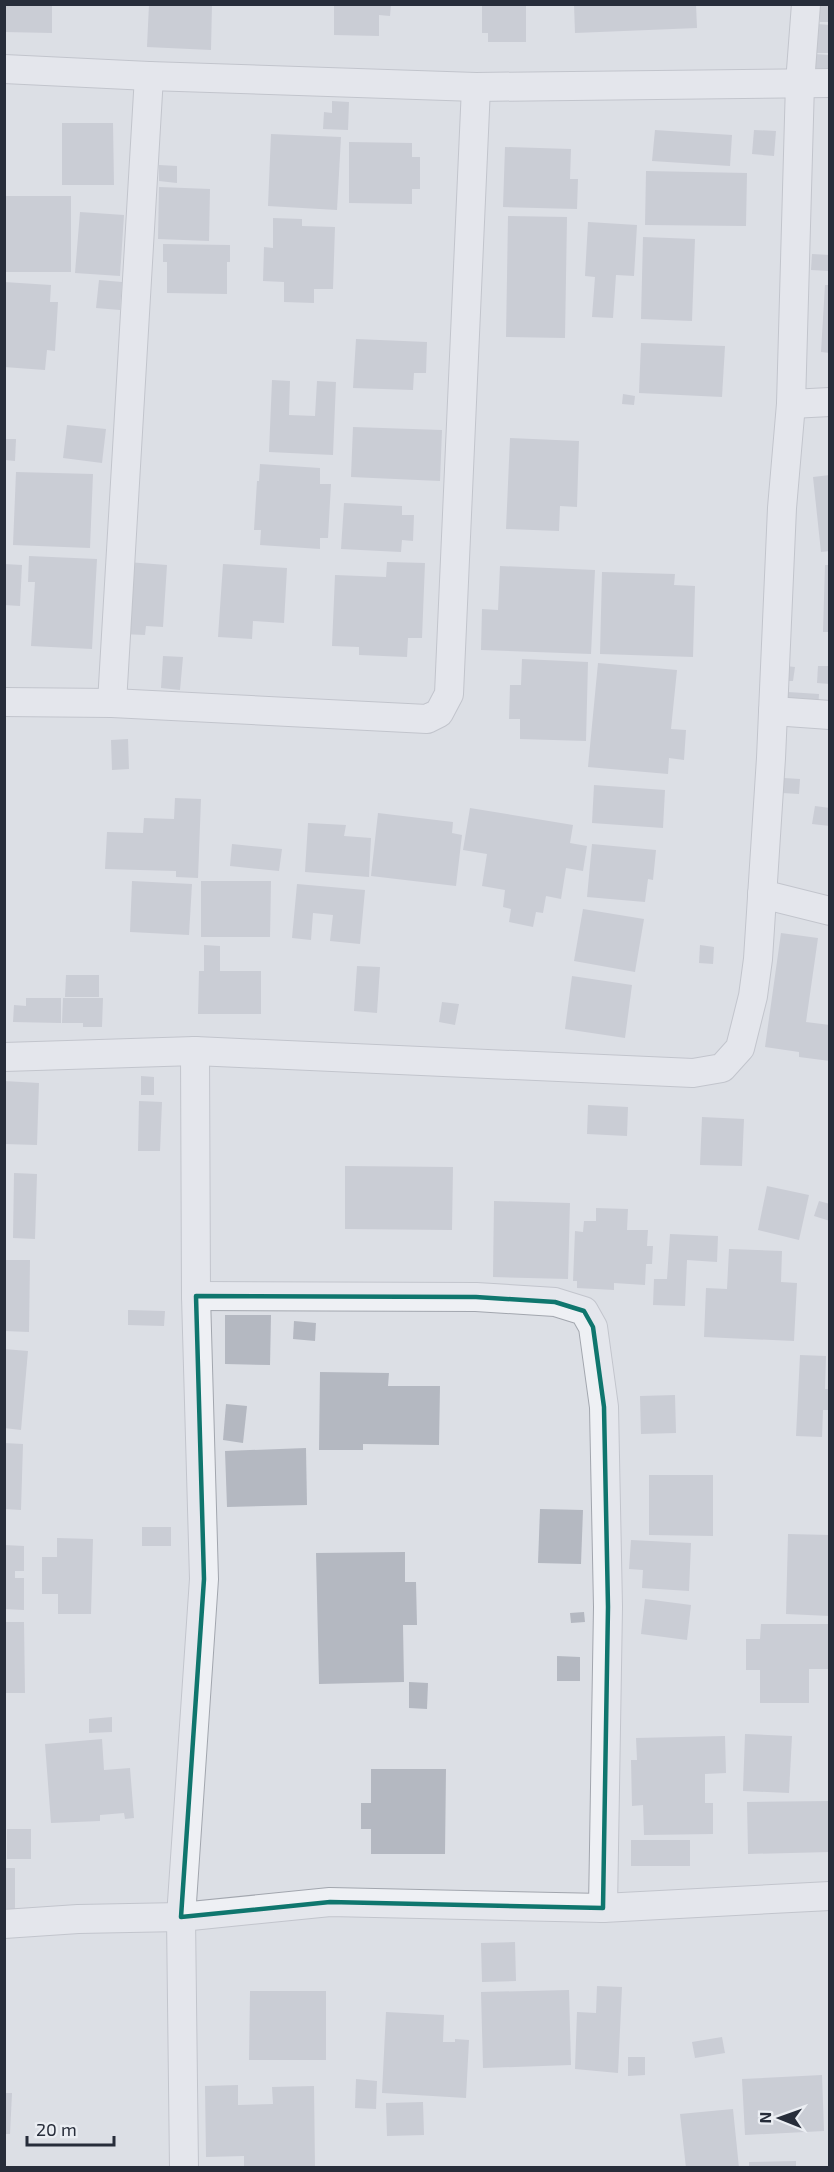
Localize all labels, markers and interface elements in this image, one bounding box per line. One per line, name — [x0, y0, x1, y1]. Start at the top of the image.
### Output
north arrow — [750, 2088, 810, 2148]
scale bar — [27, 2109, 114, 2147]
text: N — [755, 2112, 774, 2124]
text: 20 m — [36, 2118, 77, 2140]

